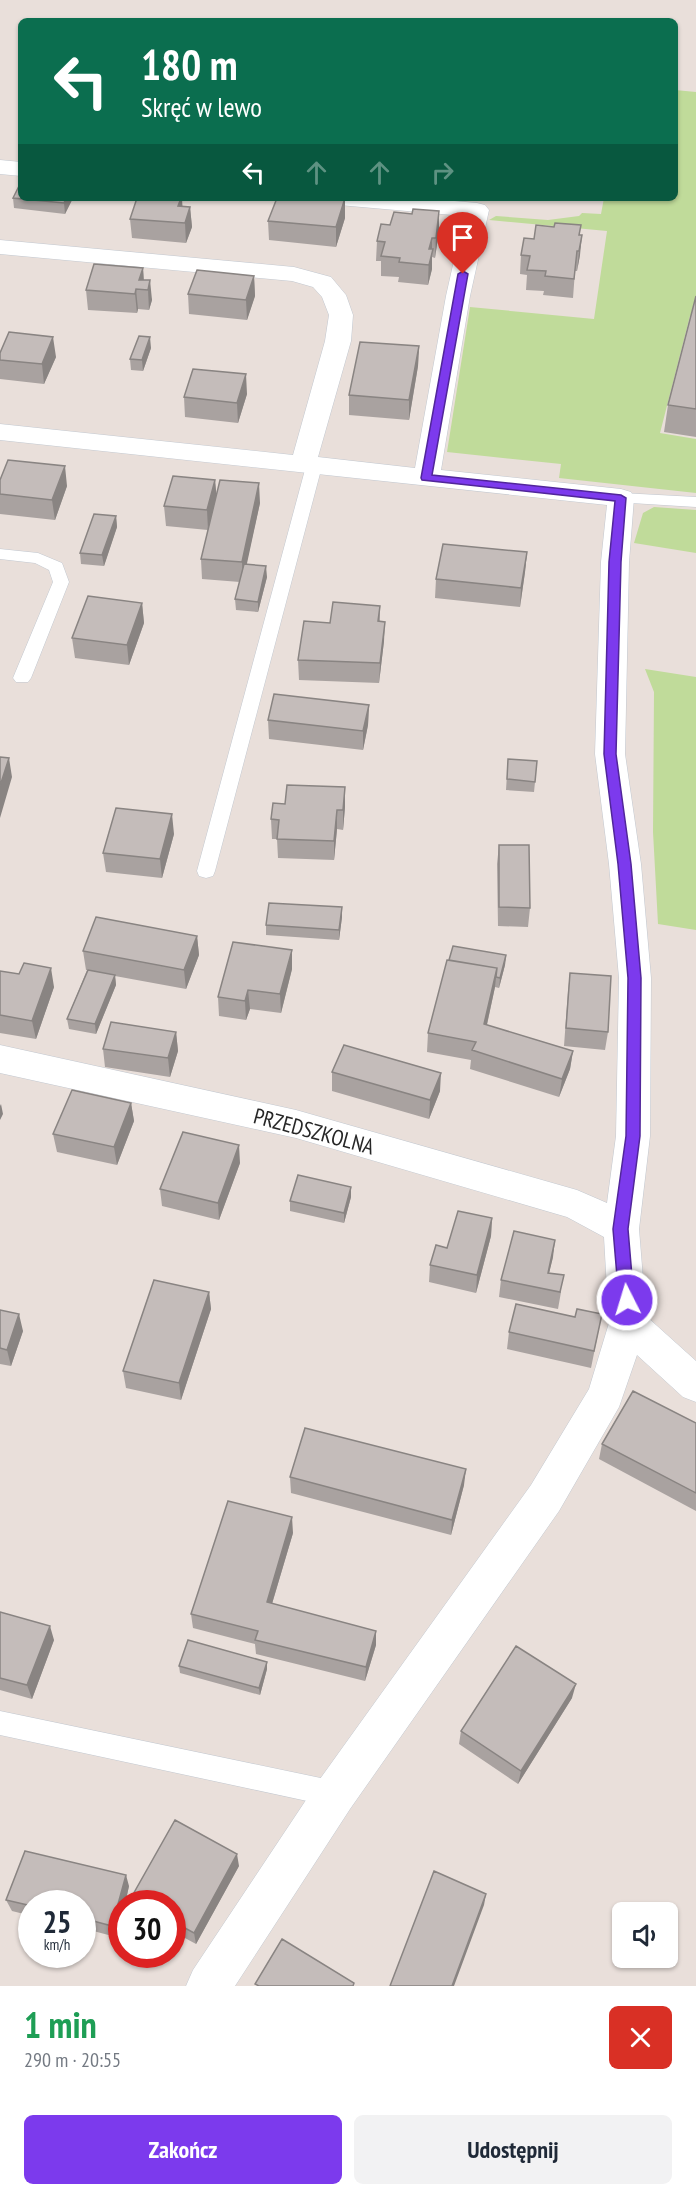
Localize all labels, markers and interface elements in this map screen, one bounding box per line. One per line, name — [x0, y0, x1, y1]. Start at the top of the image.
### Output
text: 180 m — [141, 37, 238, 92]
icon: left — [42, 42, 120, 120]
text: Skręć w lewo — [141, 90, 262, 124]
icon: left — [237, 156, 270, 189]
icon: ahead — [300, 156, 333, 189]
icon: ahead — [363, 156, 396, 189]
icon: right — [426, 156, 459, 189]
pin — [437, 212, 488, 274]
icon: arrive — [446, 221, 479, 254]
street label: PRZEDSZKOLNA — [251, 1101, 378, 1161]
position arrow — [595, 1268, 659, 1332]
speed limit sign: 30 — [108, 1890, 186, 1968]
text: 25 — [43, 1902, 71, 1941]
map controls — [612, 1902, 678, 1968]
button: sound — [612, 1902, 678, 1968]
text: km/h — [44, 1935, 70, 1954]
text: 1 min — [24, 2001, 97, 2048]
button: close — [609, 2006, 672, 2069]
text: 290 m · 20:55 — [24, 2047, 121, 2073]
button: Zakończ — [24, 2115, 342, 2184]
button: Udostępnij — [354, 2115, 672, 2184]

